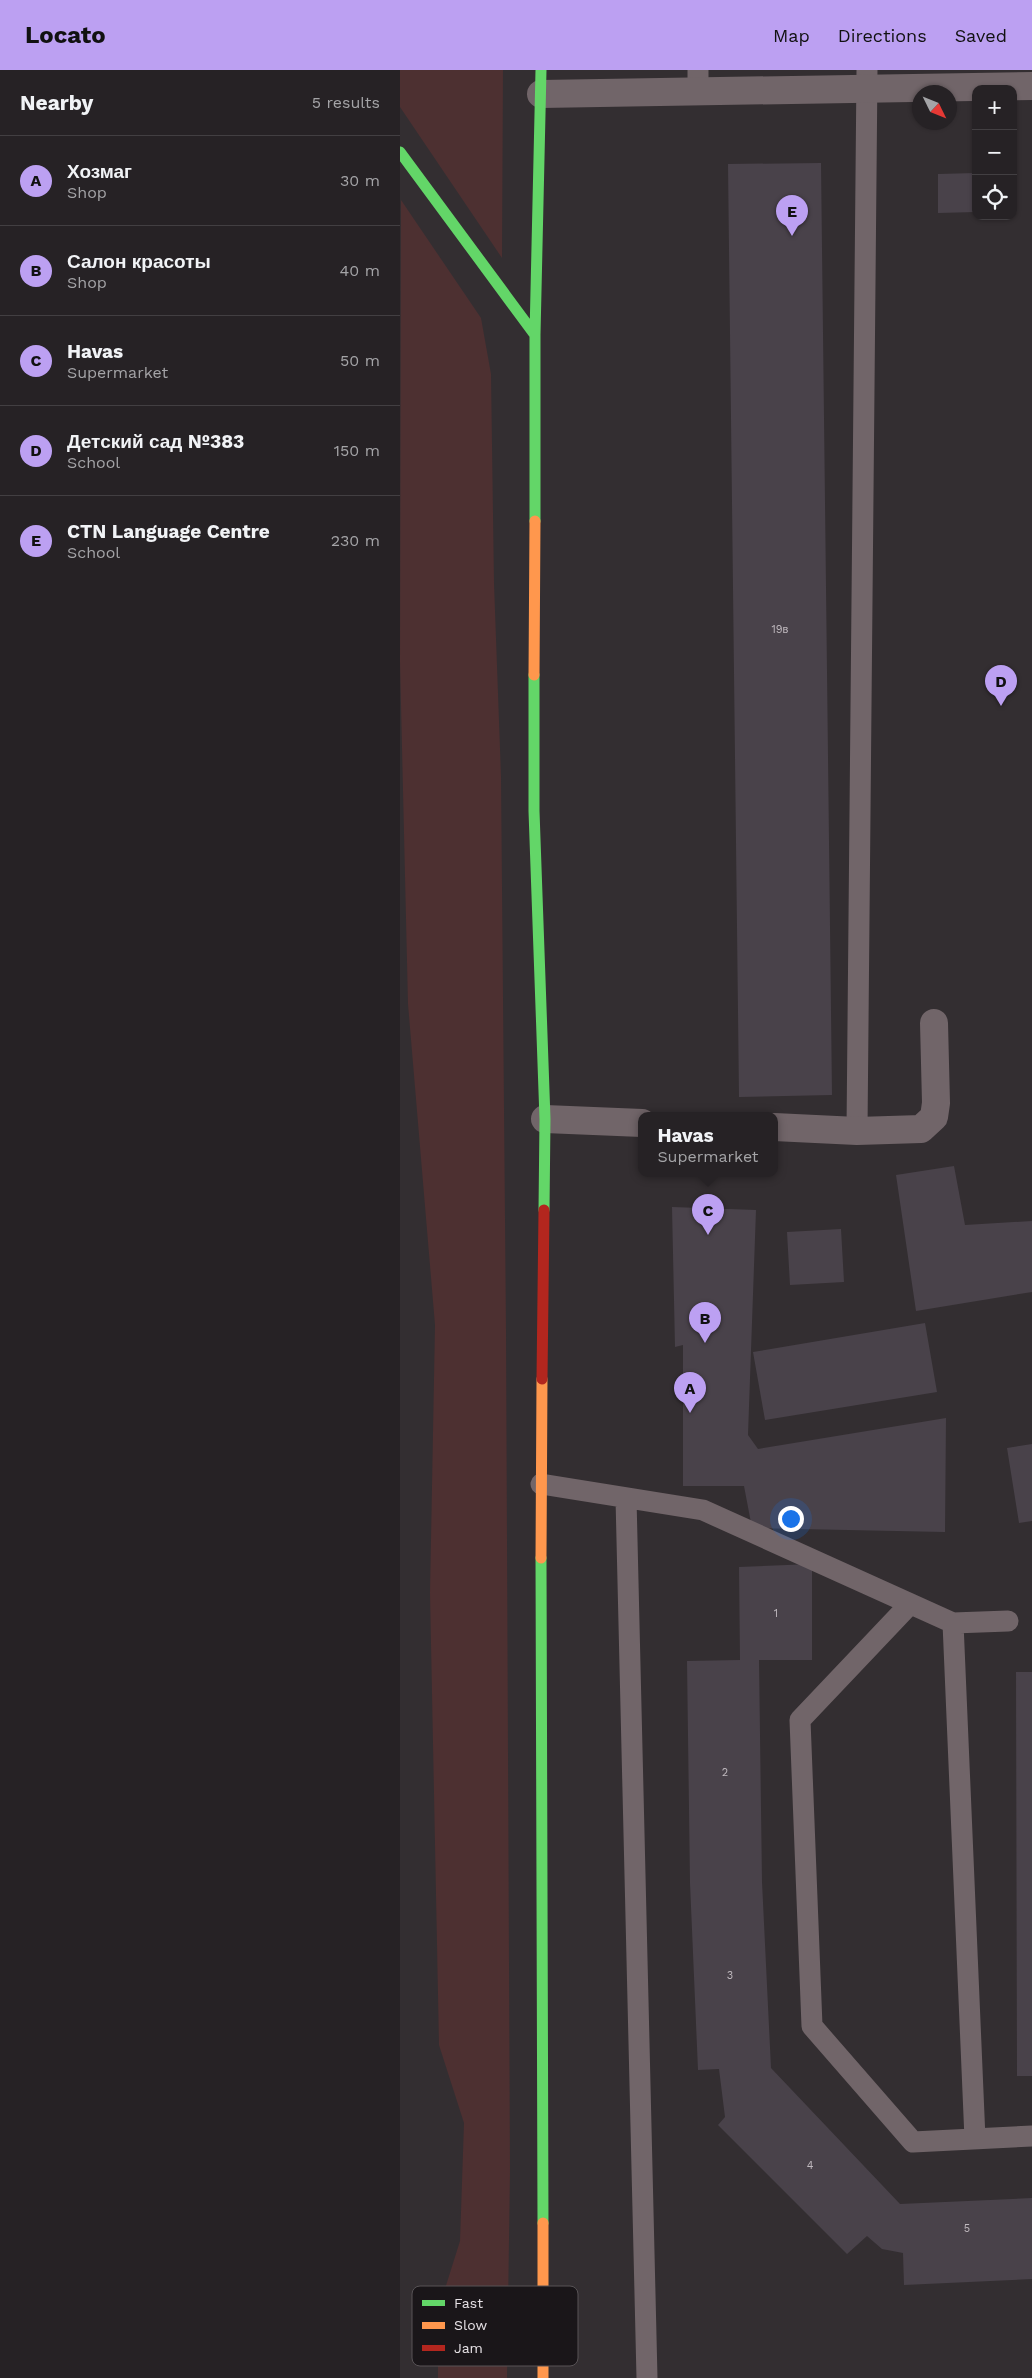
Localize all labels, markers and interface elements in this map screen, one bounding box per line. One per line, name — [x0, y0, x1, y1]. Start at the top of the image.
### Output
text: Locato — [25, 21, 106, 49]
text: Map — [773, 25, 810, 46]
text: Directions — [838, 25, 927, 46]
text: Saved — [955, 25, 1007, 46]
north arrow — [912, 85, 957, 130]
map controls — [972, 85, 1017, 220]
button: + — [972, 85, 1017, 130]
text: Nearby — [20, 90, 93, 115]
text: 5 results — [312, 93, 380, 112]
button: − — [972, 130, 1017, 175]
text: Хозмаг — [67, 160, 132, 183]
text: A — [31, 171, 41, 190]
text: 30 m — [340, 171, 380, 190]
button: locate — [972, 175, 1017, 220]
text: Shop — [67, 183, 107, 202]
pin: E — [776, 195, 808, 236]
text: Салон красоты — [67, 250, 211, 273]
text: B — [31, 261, 41, 280]
text: 40 m — [340, 261, 380, 280]
text: Shop — [67, 273, 107, 292]
text: Havas — [67, 340, 123, 363]
text: C — [31, 351, 41, 370]
text: 50 m — [340, 351, 380, 370]
text: Supermarket — [67, 363, 168, 382]
text: Детский сад №383 — [67, 430, 244, 453]
text: D — [30, 441, 42, 460]
text: 150 m — [334, 441, 380, 460]
text: School — [67, 453, 120, 472]
text: CTN Language Centre — [67, 520, 270, 543]
text: E — [31, 531, 41, 550]
text: 230 m — [331, 531, 380, 550]
text: School — [67, 543, 120, 562]
house number: 19в — [772, 623, 789, 636]
pin: D — [985, 665, 1017, 706]
popup — [638, 1112, 778, 1177]
text: Havas — [657, 1124, 714, 1147]
text: Supermarket — [657, 1147, 759, 1166]
pin: C — [692, 1194, 724, 1235]
pin: B — [689, 1302, 721, 1343]
pin: A — [674, 1372, 706, 1413]
your location — [778, 1506, 804, 1532]
house number: 1 — [774, 1607, 778, 1620]
house number: 2 — [722, 1766, 728, 1779]
house number: 3 — [727, 1969, 733, 1982]
house number: 4 — [807, 2159, 814, 2172]
house number: 5 — [964, 2222, 970, 2235]
legend — [412, 2286, 578, 2366]
text: Fast — [454, 2295, 483, 2311]
text: Slow — [454, 2317, 487, 2333]
text: Jam — [454, 2340, 483, 2356]

